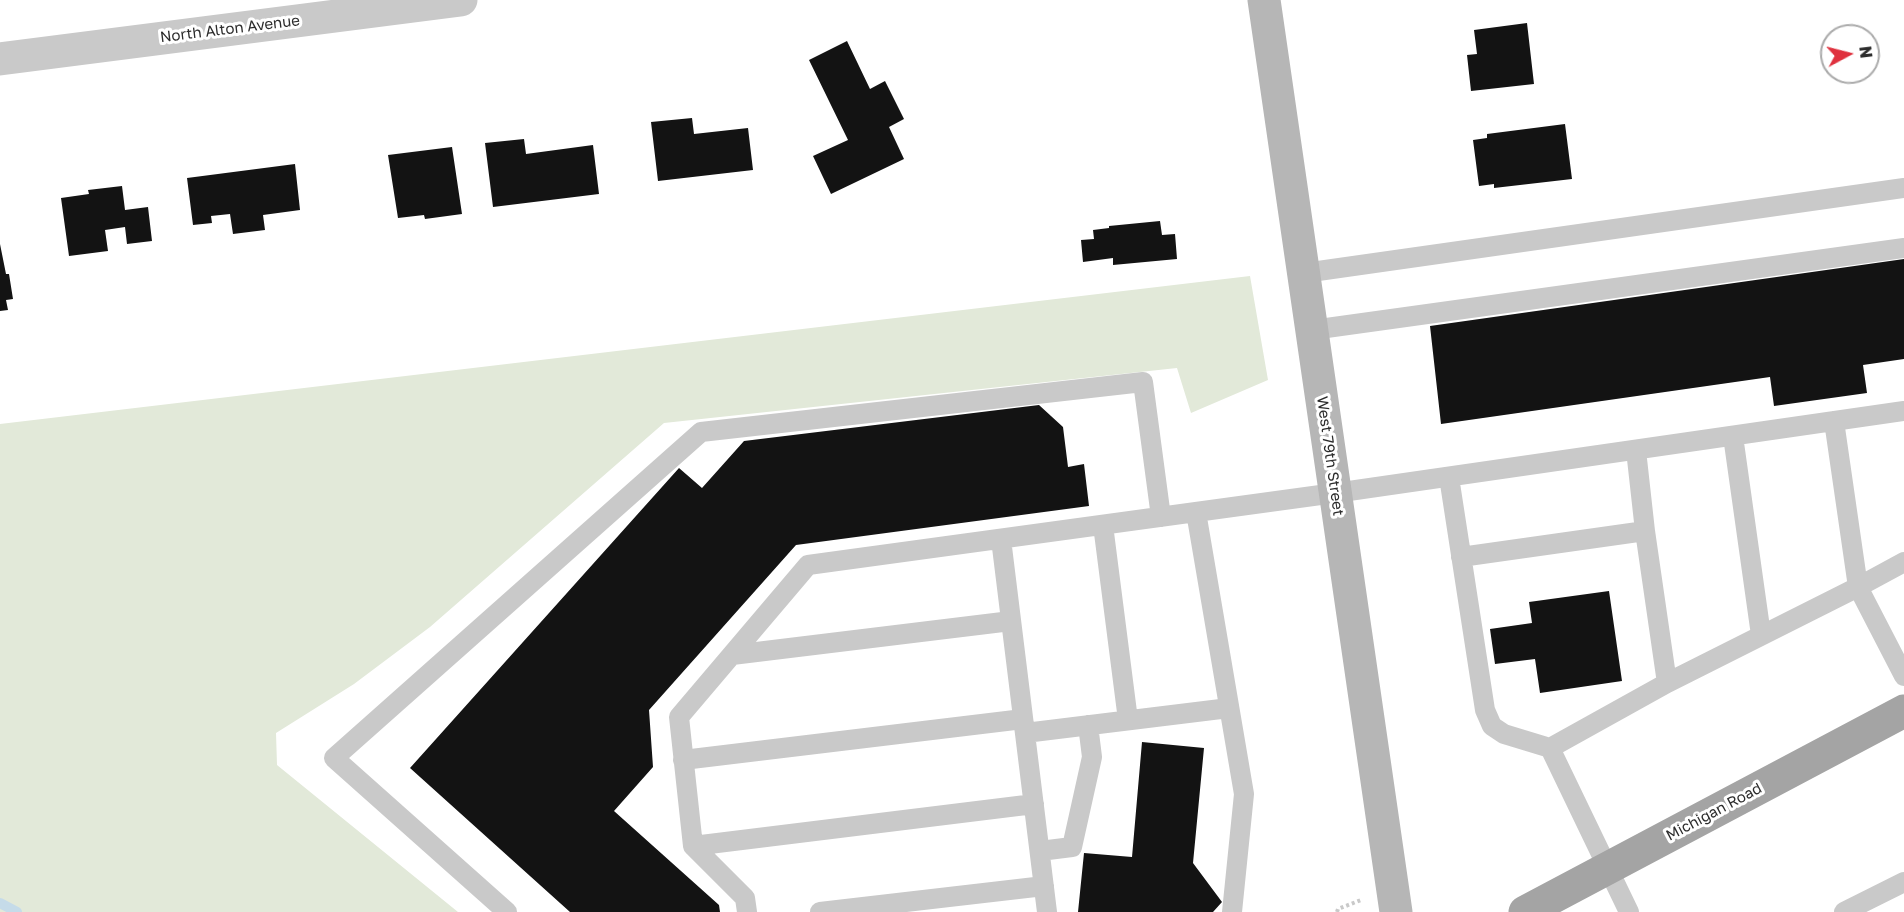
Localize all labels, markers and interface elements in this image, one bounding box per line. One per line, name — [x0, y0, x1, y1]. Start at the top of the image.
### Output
street label: North Alton Avenue — [159, 11, 301, 47]
north arrow — [1820, 24, 1880, 84]
text: N — [1855, 45, 1877, 59]
street label: West 79th Street — [1313, 395, 1347, 517]
street label: Michigan Road — [1663, 779, 1765, 845]

